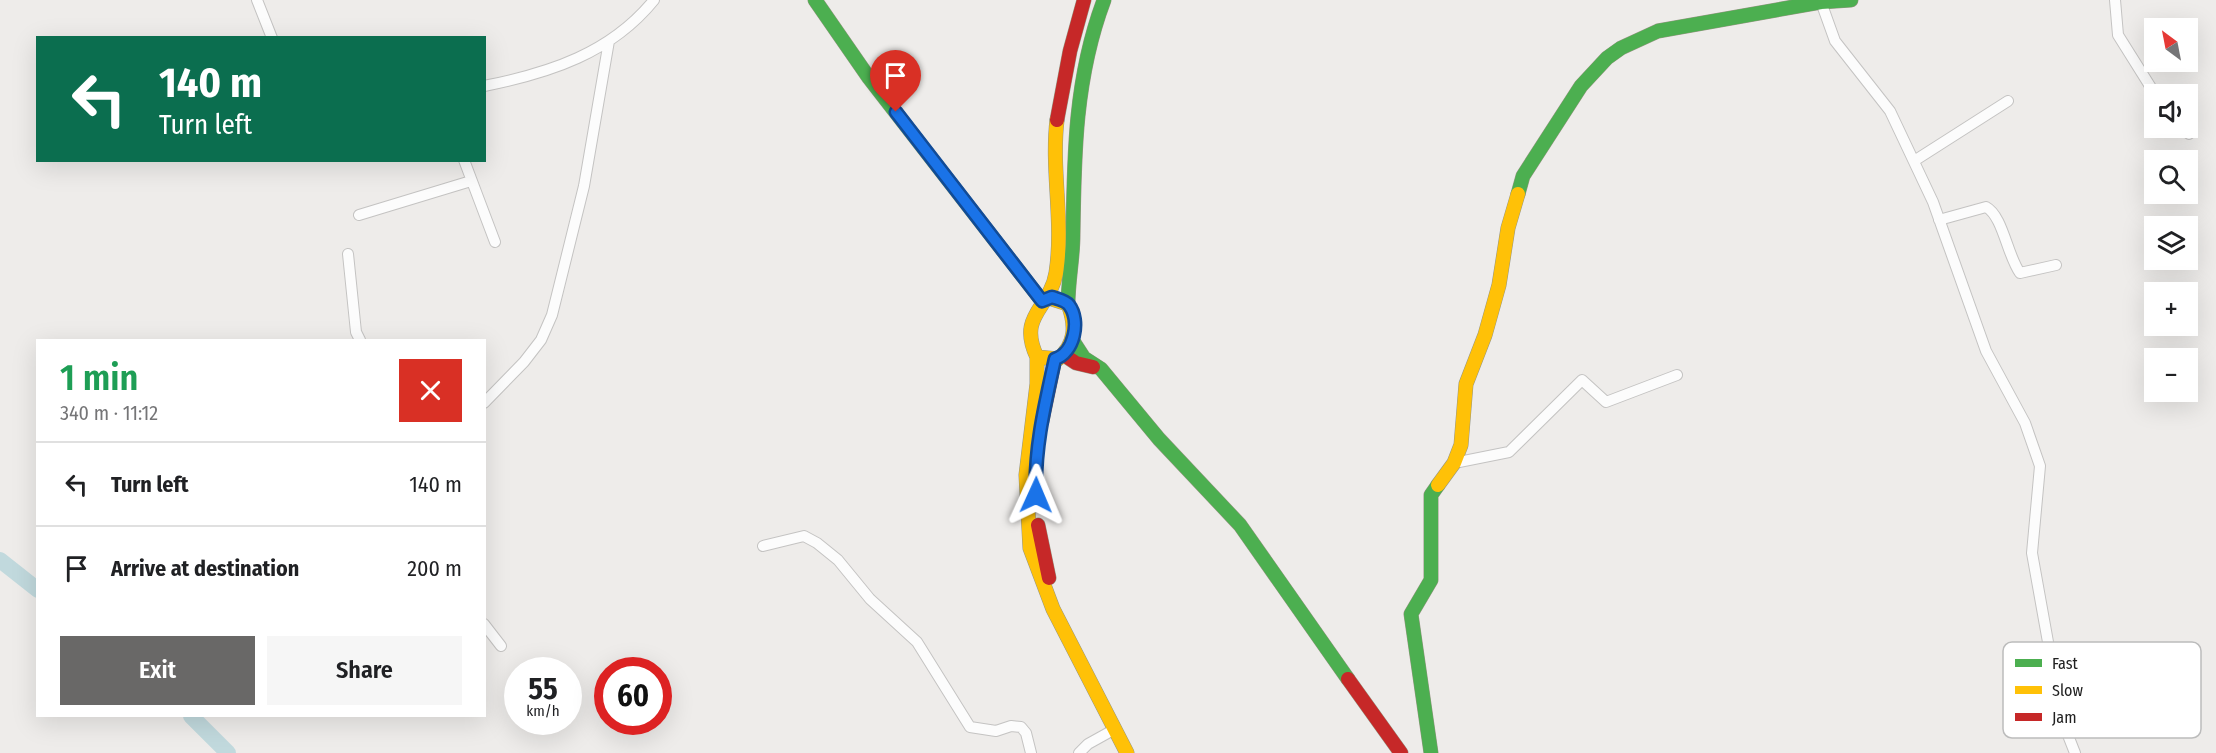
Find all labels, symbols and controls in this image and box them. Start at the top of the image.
north arrow [2144,18,2198,72]
map controls [2144,18,2198,402]
pin [870,50,921,112]
text: 140 m [159,58,262,108]
icon: arrive [879,59,912,92]
icon: left [60,60,138,138]
button: sound [2144,84,2198,138]
text: Turn left [159,109,252,141]
button: search [2144,150,2198,204]
button: layers [2144,216,2198,270]
button: + [2144,282,2198,336]
button: − [2144,348,2198,402]
text: 1 min [60,356,138,400]
button: close [399,359,462,422]
text: 340 m · 11:12 [60,401,158,425]
position arrow [1004,463,1068,527]
icon: left [60,468,93,501]
text: Turn left [111,471,189,498]
text: 140 m [409,471,462,498]
icon: arrive [60,552,93,585]
text: Arrive at destination [111,555,299,582]
text: 200 m [407,555,462,582]
button: Exit [60,636,255,705]
button: Share [267,636,462,705]
legend [2003,642,2201,738]
text: Fast [2052,654,2079,673]
speed limit sign: 60 [594,657,672,735]
text: 55 [528,671,558,707]
text: Slow [2052,681,2083,700]
text: km/h [526,702,560,720]
text: Jam [2052,708,2077,727]

